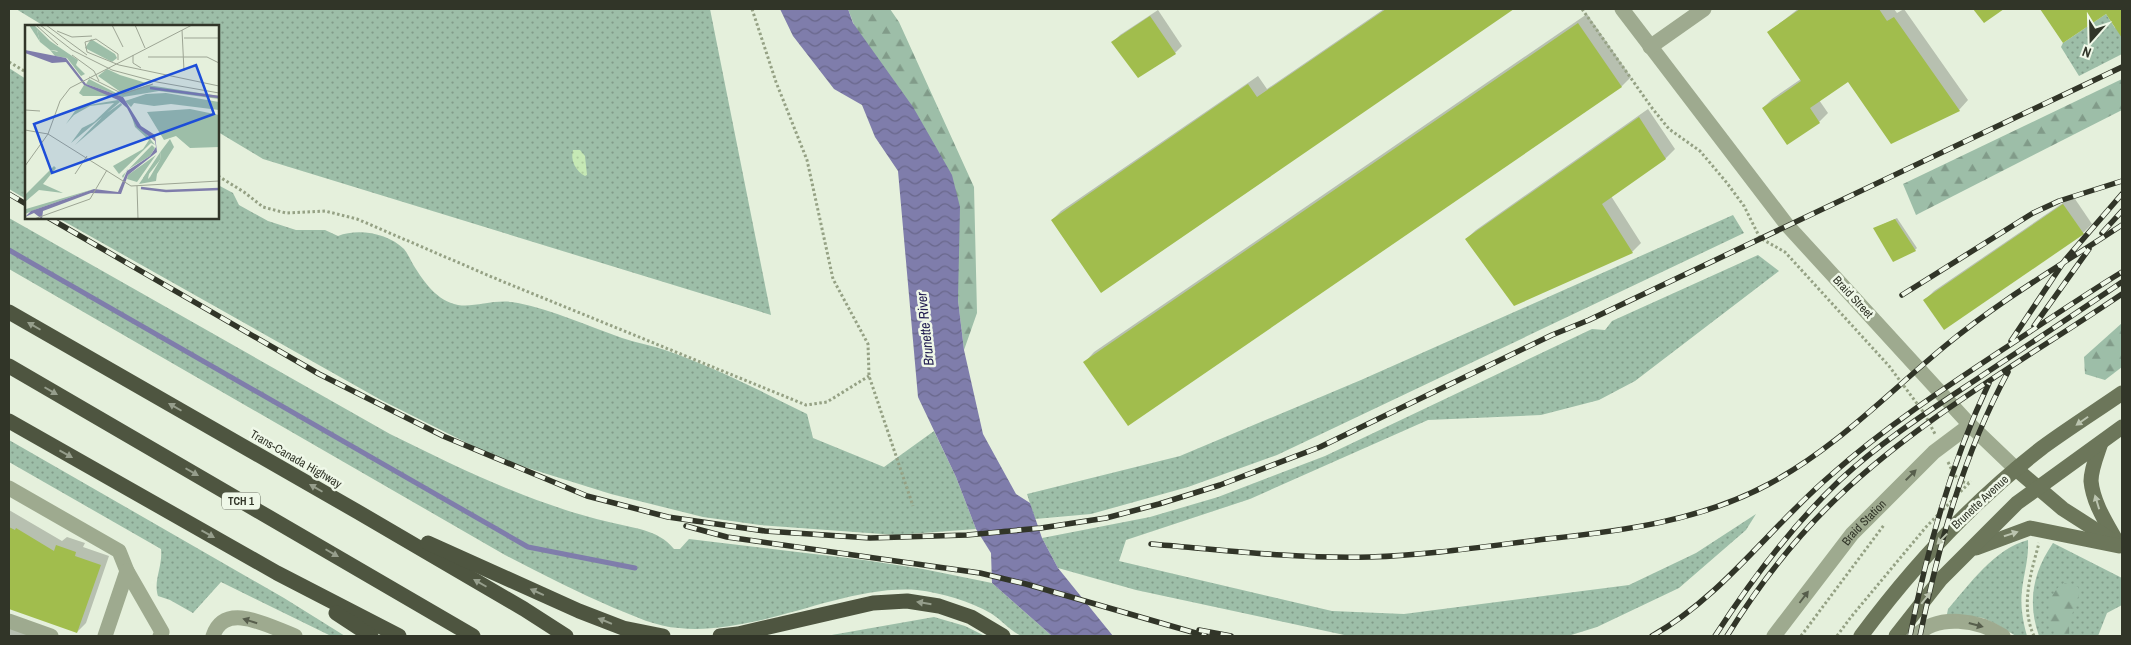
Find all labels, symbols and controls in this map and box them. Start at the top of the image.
north arrow [2066,15,2116,65]
inset map [25,25,219,219]
text: N [2080,42,2094,62]
street label: Braid Street [1829,272,1877,322]
water label: Brunette River [912,290,938,367]
one-way arrow [27,322,41,331]
one-way arrow [44,386,58,395]
one-way arrow [168,403,182,411]
one-way arrow [2075,416,2089,426]
street label: Trans-Canada Highway [247,426,345,492]
one-way arrow [60,450,73,459]
one-way arrow [184,468,199,476]
one-way arrow [1904,470,1916,482]
street label: Brunette Avenue [1948,471,2012,533]
one-way arrow [310,483,323,492]
road number: TCH 1 [222,492,260,510]
one-way arrow [2093,495,2101,510]
street label: Braid Station [1838,496,1890,549]
one-way arrow [200,530,215,538]
one-way arrow [2004,530,2019,538]
one-way arrow [1936,533,1948,545]
one-way arrow [326,549,339,558]
one-way arrow [474,579,487,588]
one-way arrow [530,588,544,596]
one-way arrow [1798,591,1809,604]
one-way arrow [1920,592,1931,605]
one-way arrow [916,599,932,607]
one-way arrow [243,616,258,624]
one-way arrow [597,617,612,625]
one-way arrow [1969,621,1984,629]

